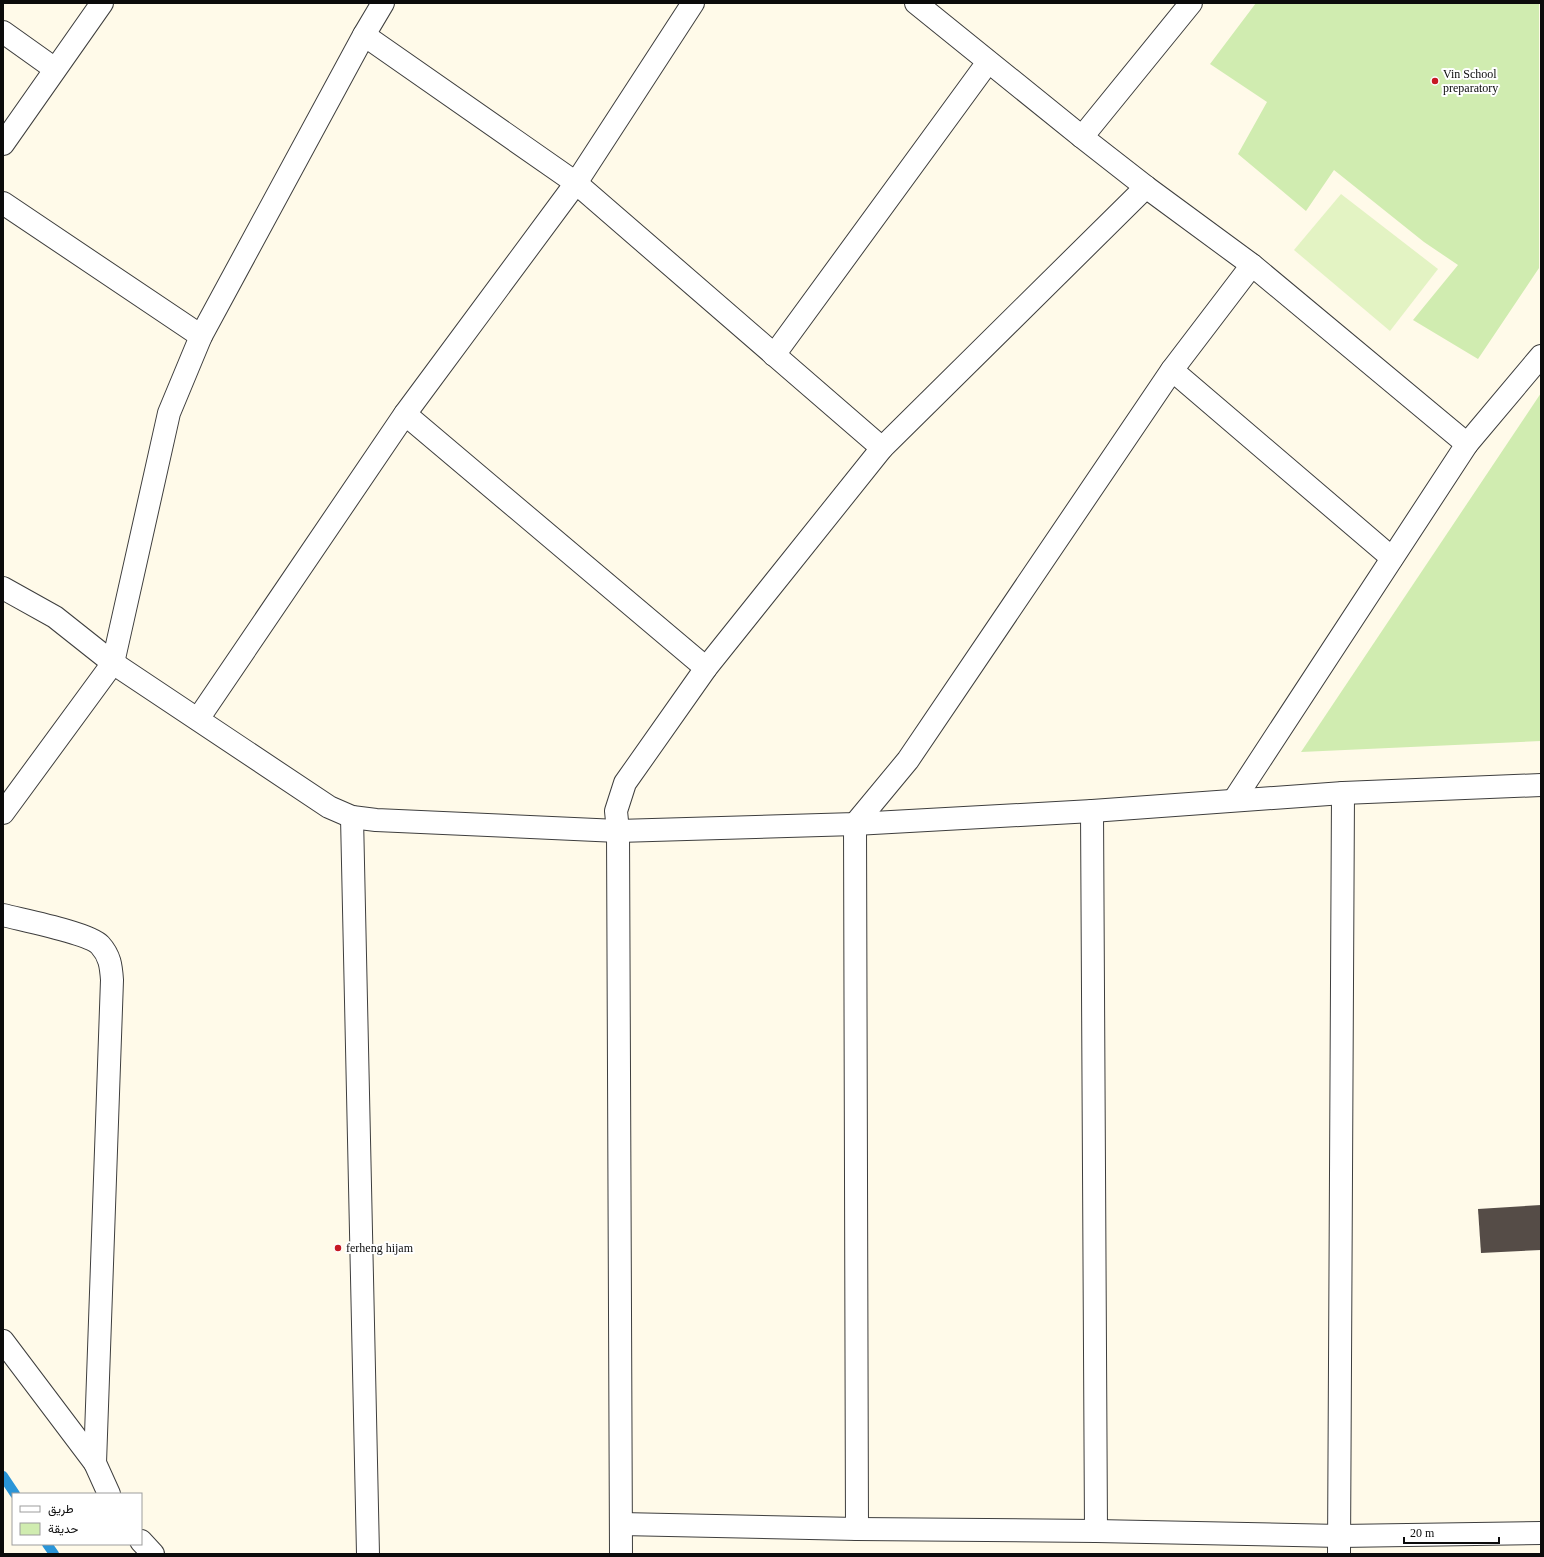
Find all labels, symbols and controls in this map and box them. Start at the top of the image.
place label: Vin School preparatory [1443,67,1498,95]
marker: Vin School preparatory [1430,76,1440,86]
place label: ferheng hijam [346,1241,414,1255]
marker: ferheng hijam [333,1243,343,1253]
legend [12,1493,142,1545]
text: طريق [48,1502,74,1517]
scale bar [1404,1519,1499,1545]
text: حديقة [48,1522,78,1536]
text: 20 m [1410,1526,1435,1540]

